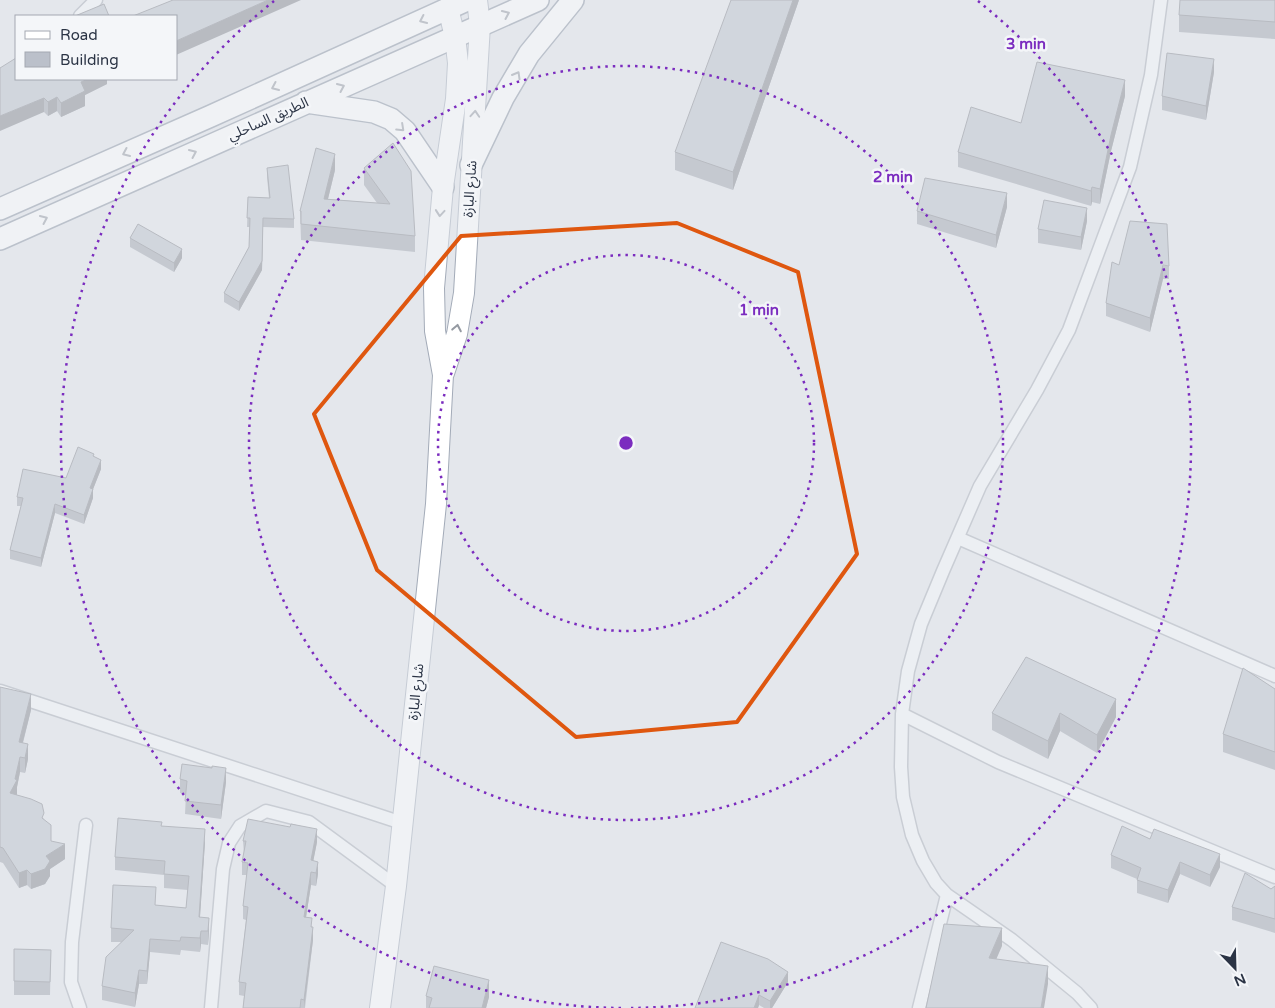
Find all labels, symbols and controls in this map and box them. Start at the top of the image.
one-way arrow [501,9,510,20]
one-way arrow [419,14,428,24]
legend [15,15,178,80]
text: Road [60,26,98,44]
text: 3 min [1006,35,1046,53]
text: Building [60,51,119,69]
one-way arrow [511,71,521,80]
one-way arrow [271,81,280,92]
one-way arrow [336,82,345,93]
street label: الطريق الساحلي [225,94,312,146]
one-way arrow [470,110,481,118]
one-way arrow [395,122,404,131]
one-way arrow [122,147,131,158]
one-way arrow [188,148,197,159]
street label: شارع البازة [460,160,482,218]
text: 2 min [873,168,913,186]
one-way arrow [435,209,446,217]
one-way arrow [39,215,48,226]
text: 1 min [739,301,779,319]
one-way arrow [452,324,462,333]
centre of rings [617,434,635,452]
street label: شارع البازة [405,663,429,721]
north arrow [1210,943,1260,993]
text: N [1231,969,1248,990]

